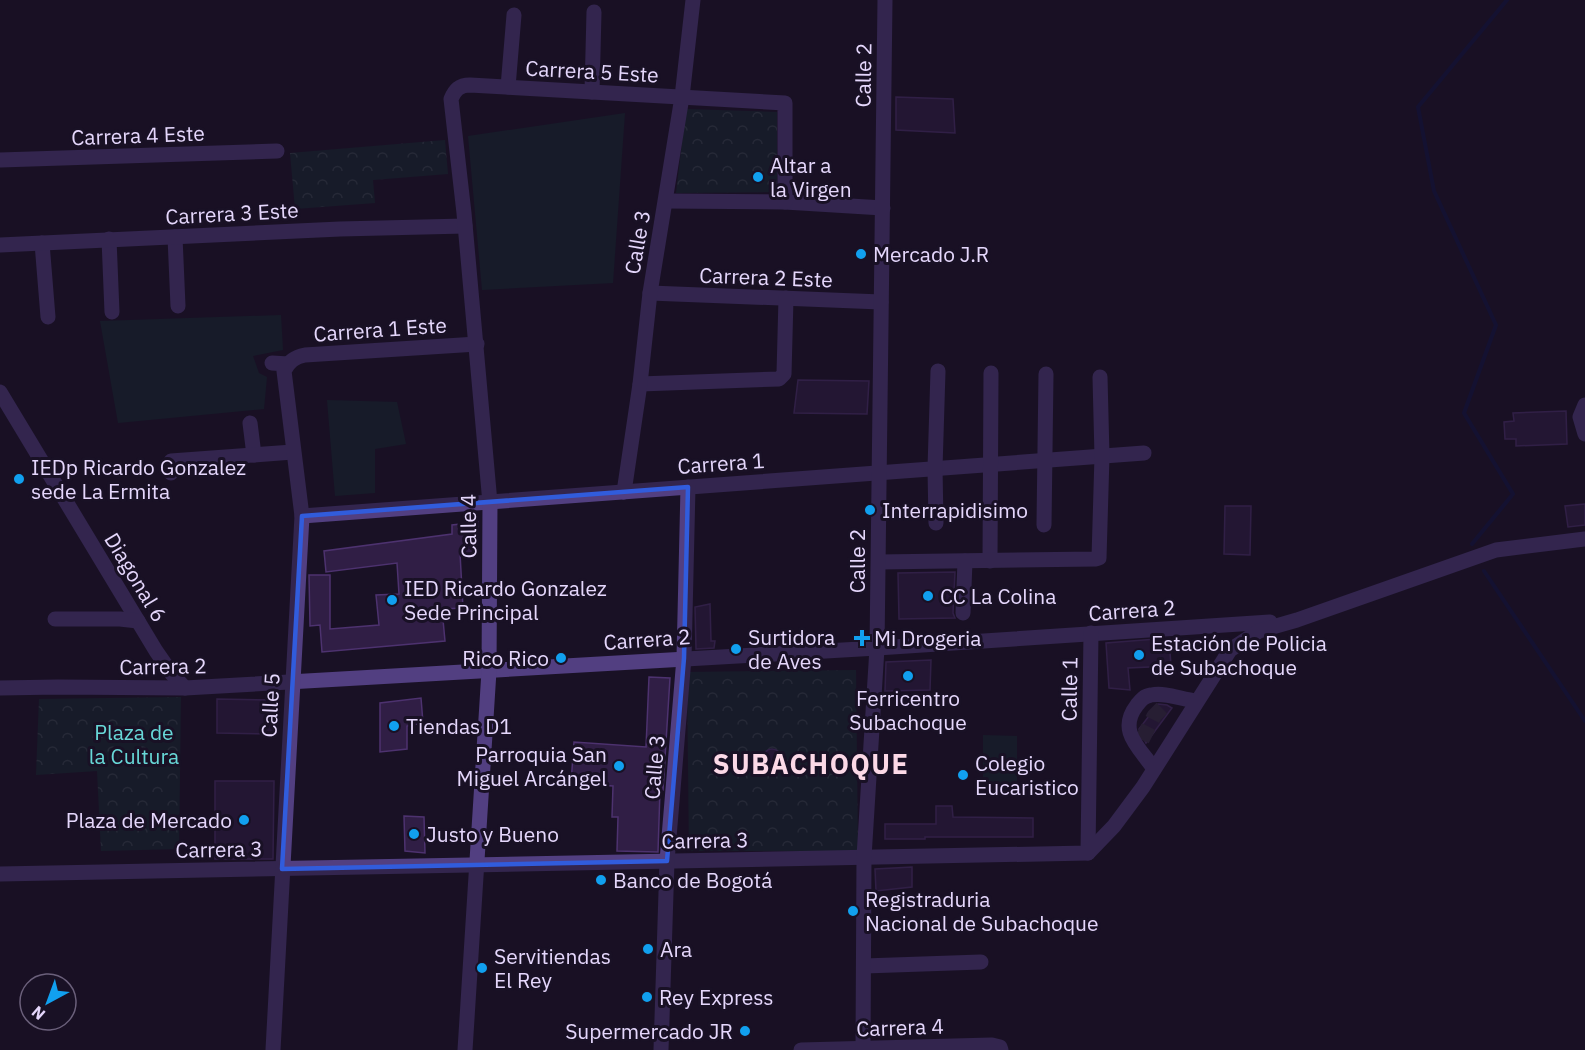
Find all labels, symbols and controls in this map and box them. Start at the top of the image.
street label: Calle 2 [848,42,878,108]
street label: Carrera 5 Este [525,54,659,88]
street label: Carrera 4 Este [71,119,205,151]
place label: Altar a la Virgen [770,151,852,203]
marker: Altar a la Virgen [751,170,765,184]
street label: Carrera 3 Este [165,196,299,230]
street label: Calle 3 [618,208,656,276]
place label: Mercado J.R [873,240,989,268]
marker: Mercado J.R [854,247,868,261]
street label: Carrera 2 Este [699,261,833,293]
street label: Carrera 1 Este [312,310,448,348]
street label: Carrera 1 [676,446,766,480]
place label: IEDp Ricardo Gonzalez sede La Ermita [31,453,246,505]
marker: IEDp Ricardo Gonzalez sede La Ermita [12,472,26,486]
street label: Calle 4 [453,493,483,559]
place label: Interrapidisimo [882,496,1028,524]
marker: Interrapidisimo [863,503,877,517]
street label: Diagonal 6 [98,527,174,627]
street label: Calle 2 [843,529,871,593]
place label: IED Ricardo Gonzalez Sede Principal [404,574,607,626]
place label: CC La Colina [940,582,1056,610]
marker: CC La Colina [921,589,935,603]
marker: IED Ricardo Gonzalez Sede Principal [385,593,399,607]
street label: Carrera 2 [1087,593,1177,627]
street label: Carrera 2 [602,622,692,656]
place label: Surtidora de Aves [748,623,835,675]
place label: Mi Drogeria [874,624,981,652]
place label: Estación de Policia de Subachoque [1151,629,1327,681]
marker: Mi Drogeria [855,631,869,645]
marker: Surtidora de Aves [729,642,743,656]
place label: Rico Rico [462,644,549,672]
marker: Estación de Policia de Subachoque [1132,648,1146,662]
street label: Carrera 2 [119,651,207,681]
marker: Rico Rico [554,651,568,665]
street label: Calle 1 [1054,656,1084,722]
marker: Ferricentro Subachoque [901,669,915,683]
street label: Calle 5 [254,672,286,738]
place label: Ferricentro Subachoque [849,684,967,736]
place label: Tiendas D1 [406,712,512,740]
park label: Plaza de la Cultura [89,718,179,770]
marker: Tiendas D1 [387,719,401,733]
street label: Calle 3 [637,734,671,800]
place label: Parroquia San Miguel Arcángel [457,740,607,792]
district label: SUBACHOQUE [713,746,909,781]
place label: Colegio Eucaristico [975,749,1079,801]
marker: Parroquia San Miguel Arcángel [612,759,626,773]
marker: Colegio Eucaristico [956,768,970,782]
place label: Plaza de Mercado [66,806,232,834]
marker: Plaza de Mercado [237,813,251,827]
place label: Justo y Bueno [426,820,559,848]
street label: Carrera 3 [661,825,749,855]
marker: Justo y Bueno [407,827,421,841]
street label: Carrera 3 [175,834,263,864]
place label: Banco de Bogotá [613,866,772,894]
marker: Banco de Bogotá [594,873,608,887]
place label: Registraduria Nacional de Subachoque [865,885,1099,937]
marker: Registraduria Nacional de Subachoque [846,904,860,918]
place label: Ara [660,935,692,963]
place label: Servitiendas El Rey [494,942,611,994]
marker: Ara [641,942,655,956]
marker: Servitiendas El Rey [475,961,489,975]
north arrow [18,972,78,1032]
place label: Rey Express [659,983,774,1011]
marker: Rey Express [640,990,654,1004]
text: N [27,1002,49,1025]
street label: Carrera 4 [856,1011,944,1043]
place label: Supermercado JR [565,1017,733,1045]
marker: Supermercado JR [738,1024,752,1038]

